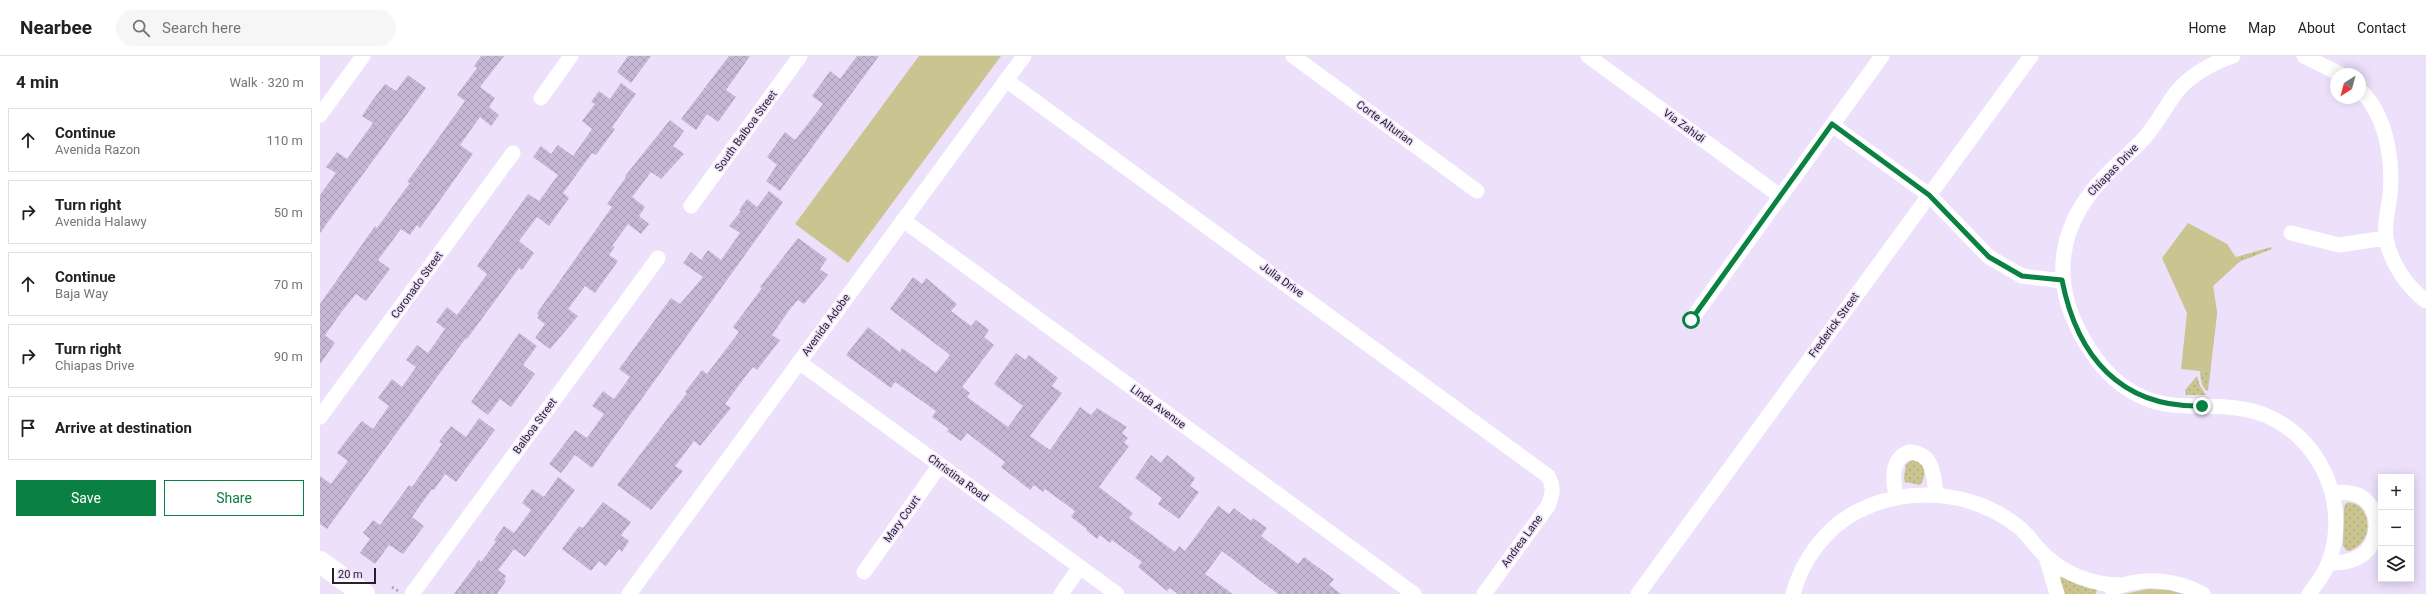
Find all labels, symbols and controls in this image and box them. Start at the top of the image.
search box [116,10,396,46]
text: Nearbee [20,16,92,39]
icon: search [130,17,152,39]
text: Search here [162,19,241,37]
text: Home [2188,20,2226,36]
text: Map [2248,20,2276,36]
text: About [2298,20,2335,36]
text: Contact [2357,20,2406,36]
north arrow [2330,68,2366,104]
text: 4 min [16,72,59,92]
text: Walk · 320 m [229,75,304,90]
street label: South Balboa Street [712,88,780,174]
street label: Corte Alturian [1354,98,1416,148]
street label: Via Zahidi [1661,106,1707,146]
text: Continue [55,124,116,142]
icon: ahead [17,129,39,151]
text: 110 m [266,133,303,148]
street label: Chiapas Drive [2085,141,2141,199]
text: Avenida Razon [55,142,140,157]
text: Turn right [55,196,121,214]
icon: right [17,201,39,223]
text: 50 m [274,205,303,220]
text: Avenida Halawy [55,214,147,229]
street label: Coronado Street [388,249,446,321]
street label: Julia Drive [1258,260,1307,300]
text: Continue [55,268,116,286]
icon: ahead [17,273,39,295]
text: 70 m [274,277,303,292]
text: Baja Way [55,286,108,301]
street label: Frederick Street [1806,290,1862,360]
street label: Avenida Adobe [799,291,853,358]
route start [1682,311,1700,329]
text: Turn right [55,340,121,358]
icon: right [17,345,39,367]
text: 90 m [274,349,303,364]
text: Chiapas Drive [55,358,134,373]
street label: Linda Avenue [1128,382,1188,432]
street label: Balboa Street [510,395,560,456]
route end [2193,397,2211,415]
icon: arrive [17,417,39,439]
text: Arrive at destination [55,419,192,437]
street label: Christina Road [925,452,991,504]
map controls [2378,474,2414,582]
button: + [2378,474,2414,510]
button: Save [16,480,156,516]
button: Share [164,480,304,516]
street label: Mary Court [881,493,923,545]
button: − [2378,510,2414,546]
street label: Andrea Lane [1499,512,1545,570]
button: layers [2378,546,2414,582]
scale bar [332,566,376,585]
text: 20 m [338,568,363,581]

